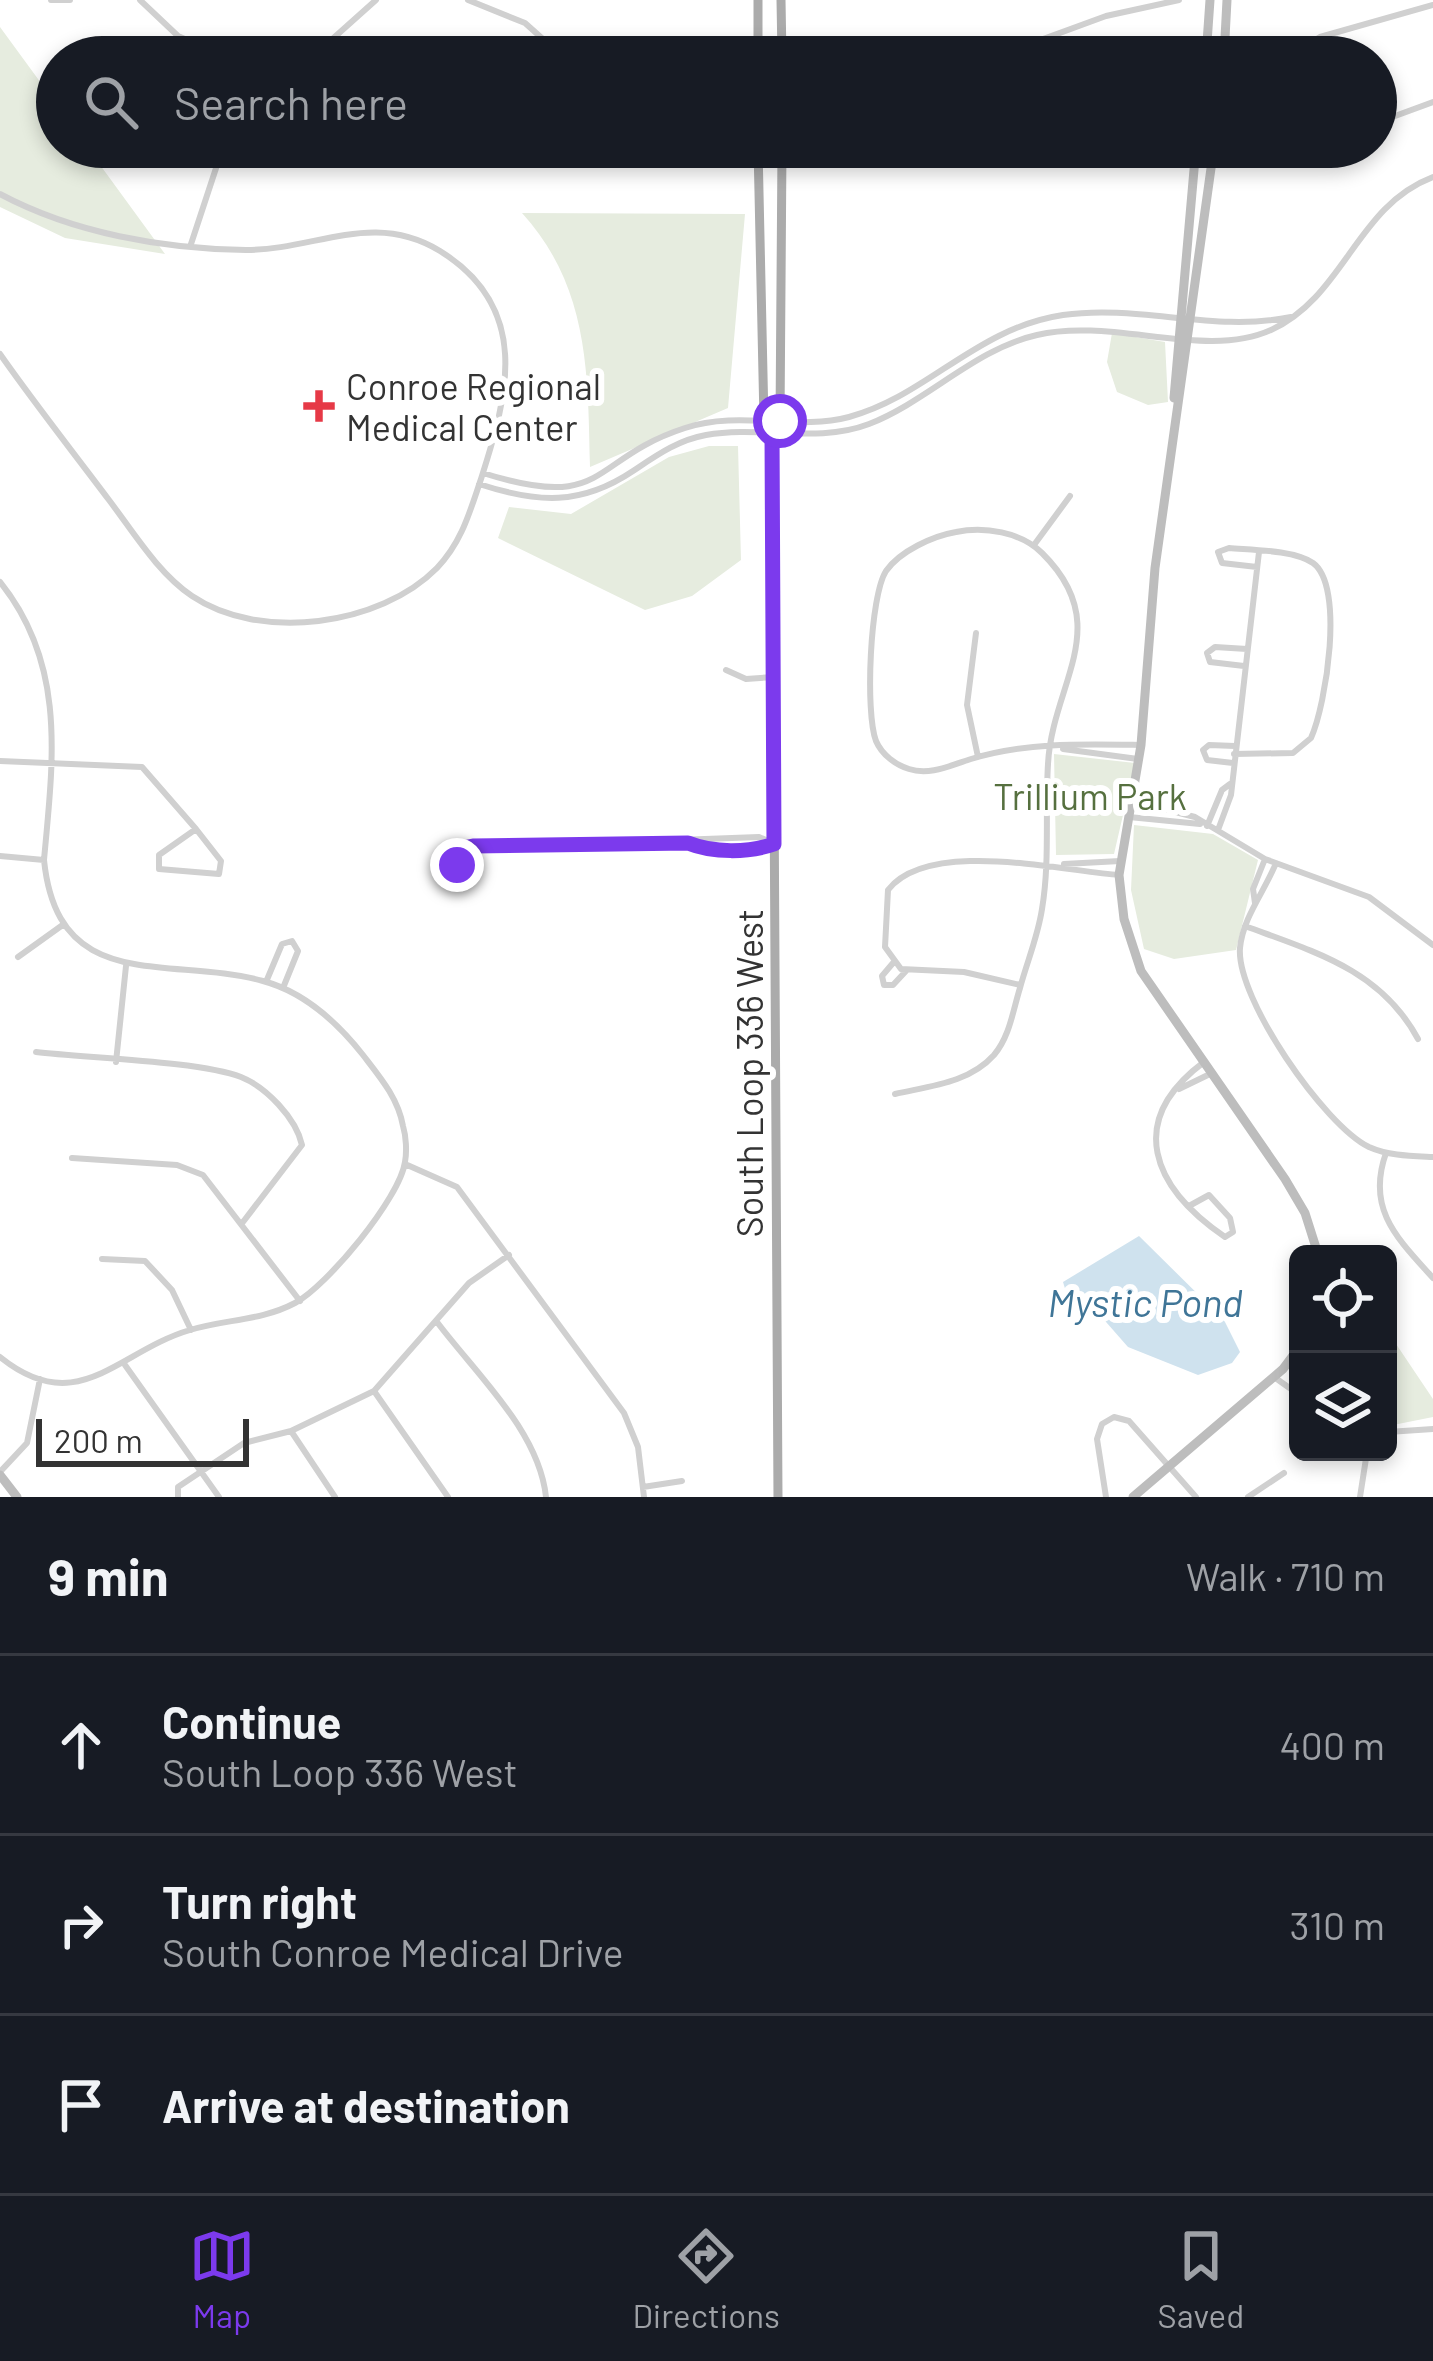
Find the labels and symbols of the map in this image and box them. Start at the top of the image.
place label: Conroe Regional Medical Center [346,364,601,448]
marker: Conroe Regional Medical Center [303,390,335,422]
route start [753,394,807,448]
park label: Trillium Park [993,774,1187,817]
route end [430,838,484,892]
street label: South Loop 336 West [727,909,770,1237]
water label: Mystic Pond [1047,1278,1243,1325]
scale bar [36,1413,249,1466]

